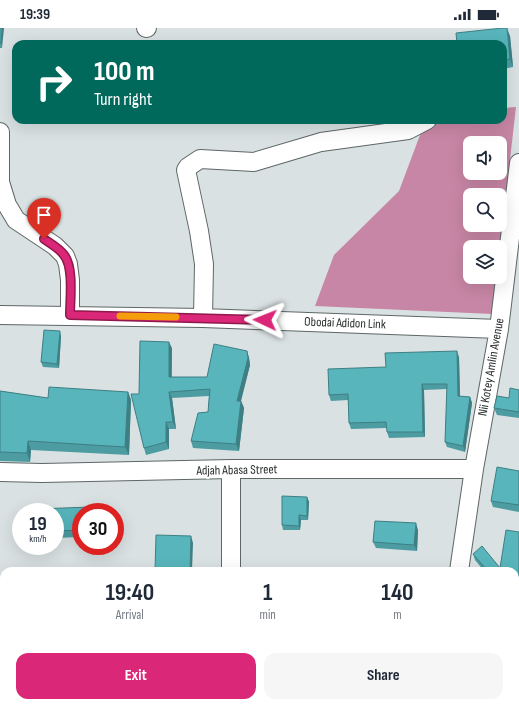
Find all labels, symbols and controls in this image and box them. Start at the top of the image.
text: 19:39 [20,5,50,24]
text: 100 m [94,55,155,88]
icon: right [28,56,80,108]
text: Turn right [94,89,152,110]
map controls [463,136,507,284]
button: sound [463,136,507,180]
button: search [463,188,507,232]
pin [27,198,61,239]
icon: arrive [33,204,55,226]
button: layers [463,240,507,284]
position arrow [244,299,286,341]
street label: Obodai Adidon Link [304,314,386,332]
street label: Nii Kotey Amlin Avenue [474,317,508,417]
street label: Adjah Abasa Street [195,461,278,479]
speed limit sign: 30 [72,503,124,555]
text: 19 [29,512,47,536]
text: km/h [29,533,47,545]
text: 19:40 [105,578,154,607]
text: 1 [263,578,272,607]
text: 140 [381,578,414,607]
text: Arrival [116,607,144,623]
text: min [260,607,276,623]
text: m [393,607,402,623]
button: Exit [16,653,256,699]
button: Share [264,653,503,699]

